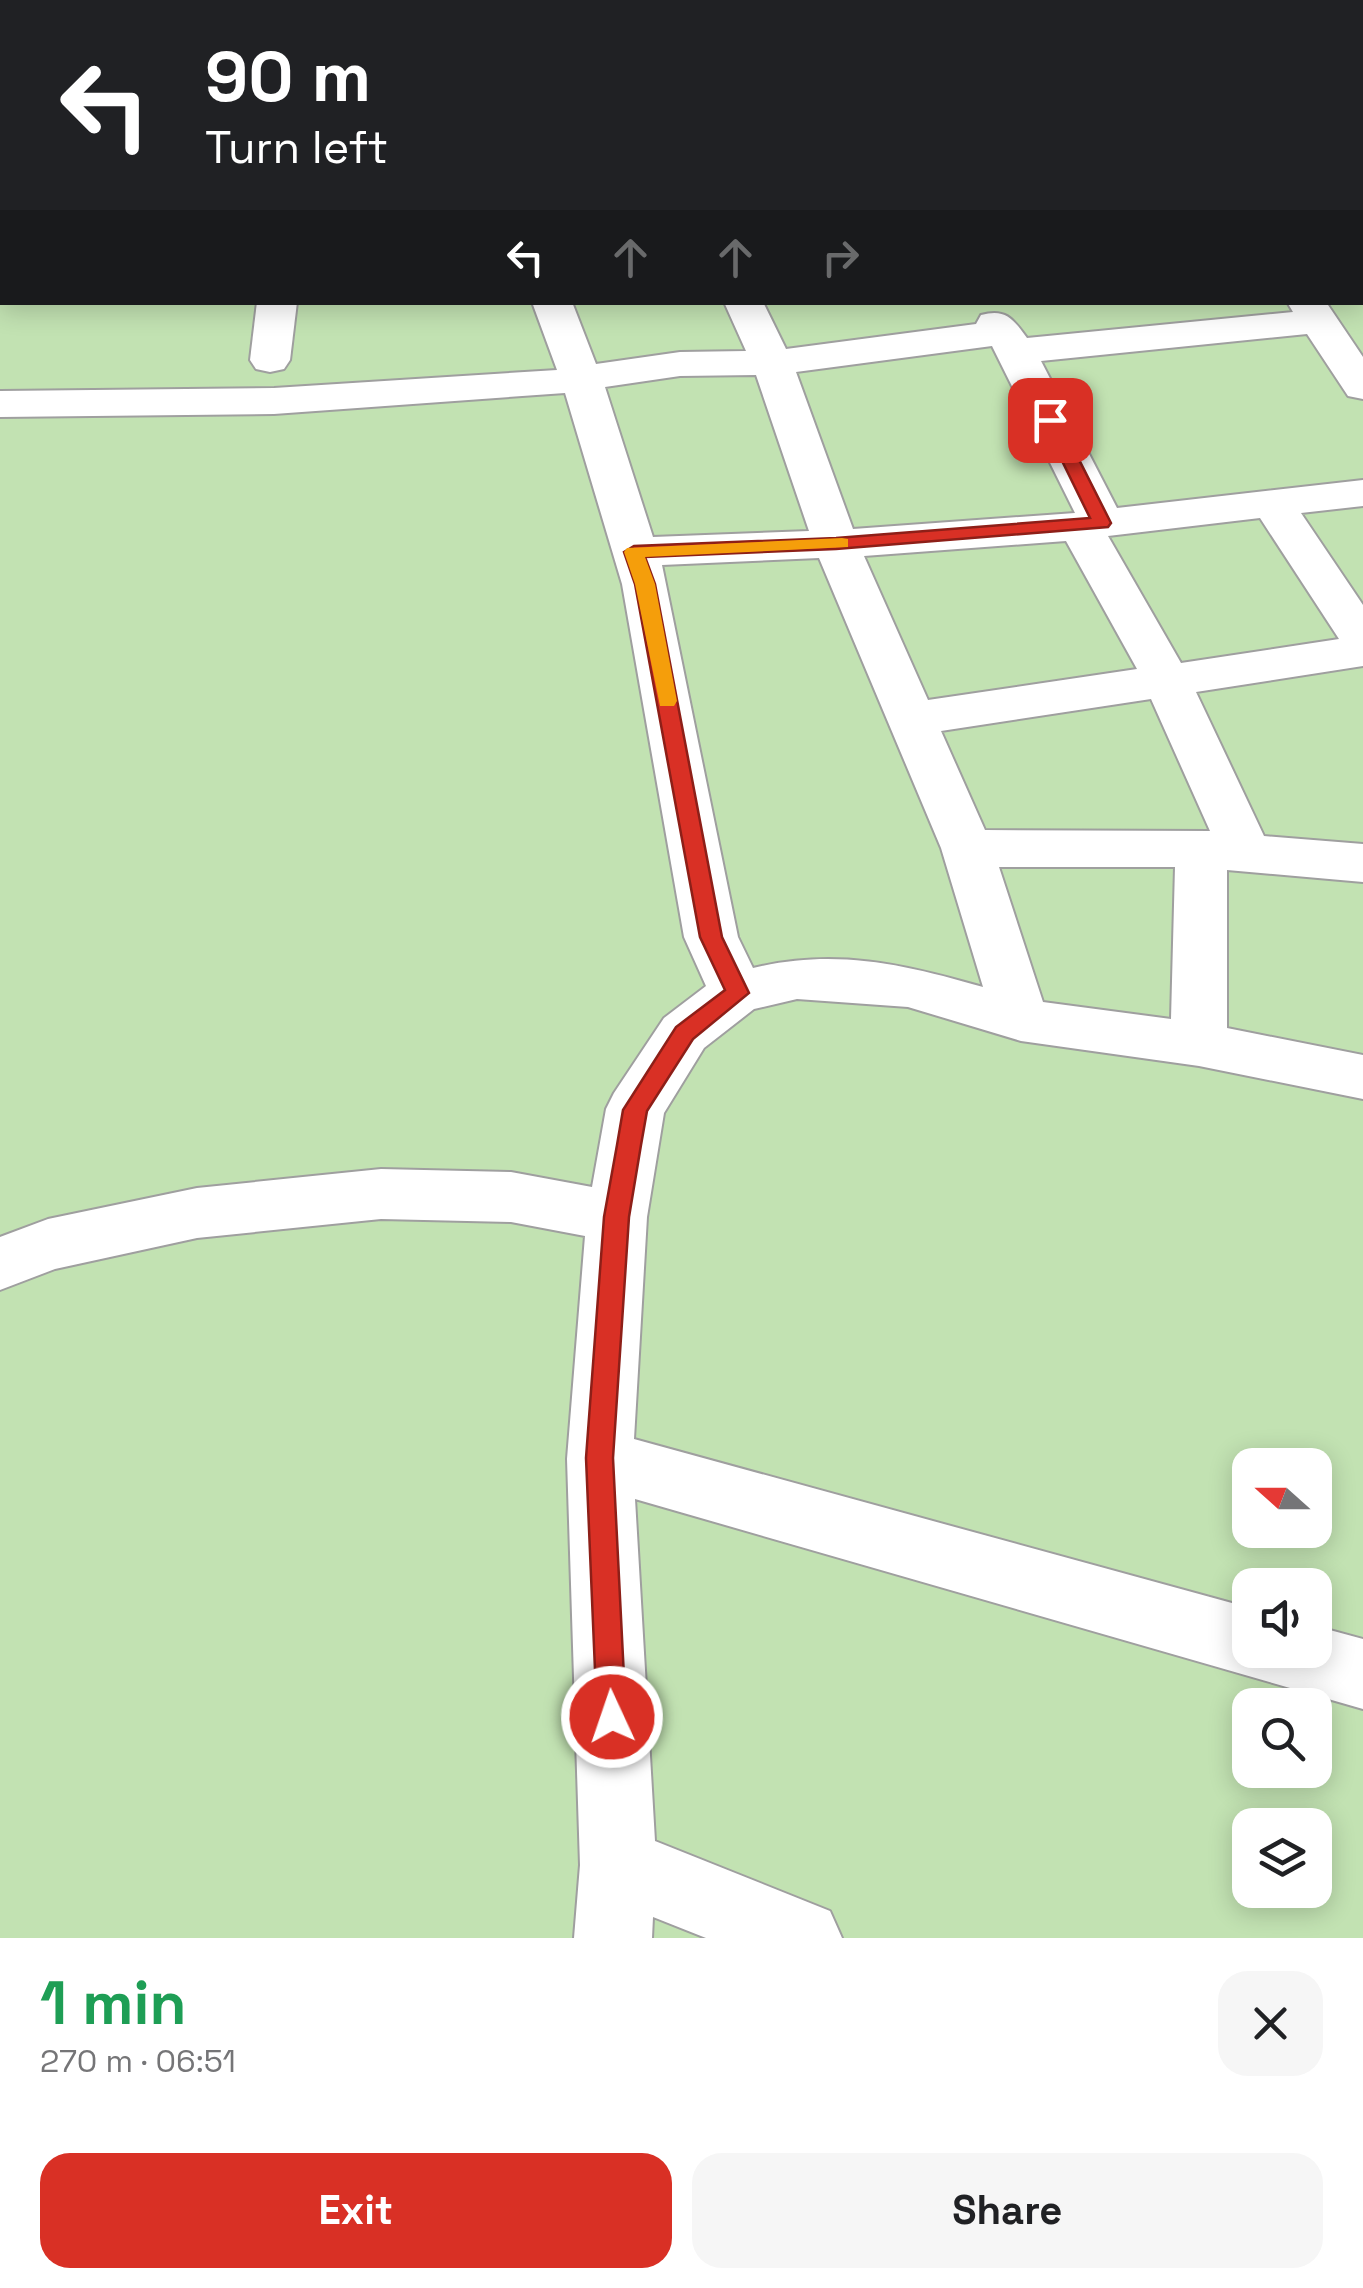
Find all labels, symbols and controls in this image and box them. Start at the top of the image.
text: 90 m [205,32,371,121]
icon: left [40,40,170,170]
text: Turn left [205,119,388,176]
icon: left [498,230,553,285]
icon: ahead [603,230,658,285]
icon: ahead [708,230,763,285]
icon: right [813,230,868,285]
pin [1008,378,1093,463]
icon: arrive [1023,393,1078,448]
north arrow [1232,1448,1332,1548]
map controls [1232,1448,1332,1908]
button: sound [1232,1568,1332,1668]
position arrow [560,1665,664,1769]
button: search [1232,1688,1332,1788]
button: layers [1232,1808,1332,1908]
text: 1 min [40,1965,187,2042]
button: close [1218,1971,1323,2076]
text: 270 m · 06:51 [40,2041,236,2081]
button: Exit [40,2153,672,2268]
button: Share [692,2153,1323,2268]

